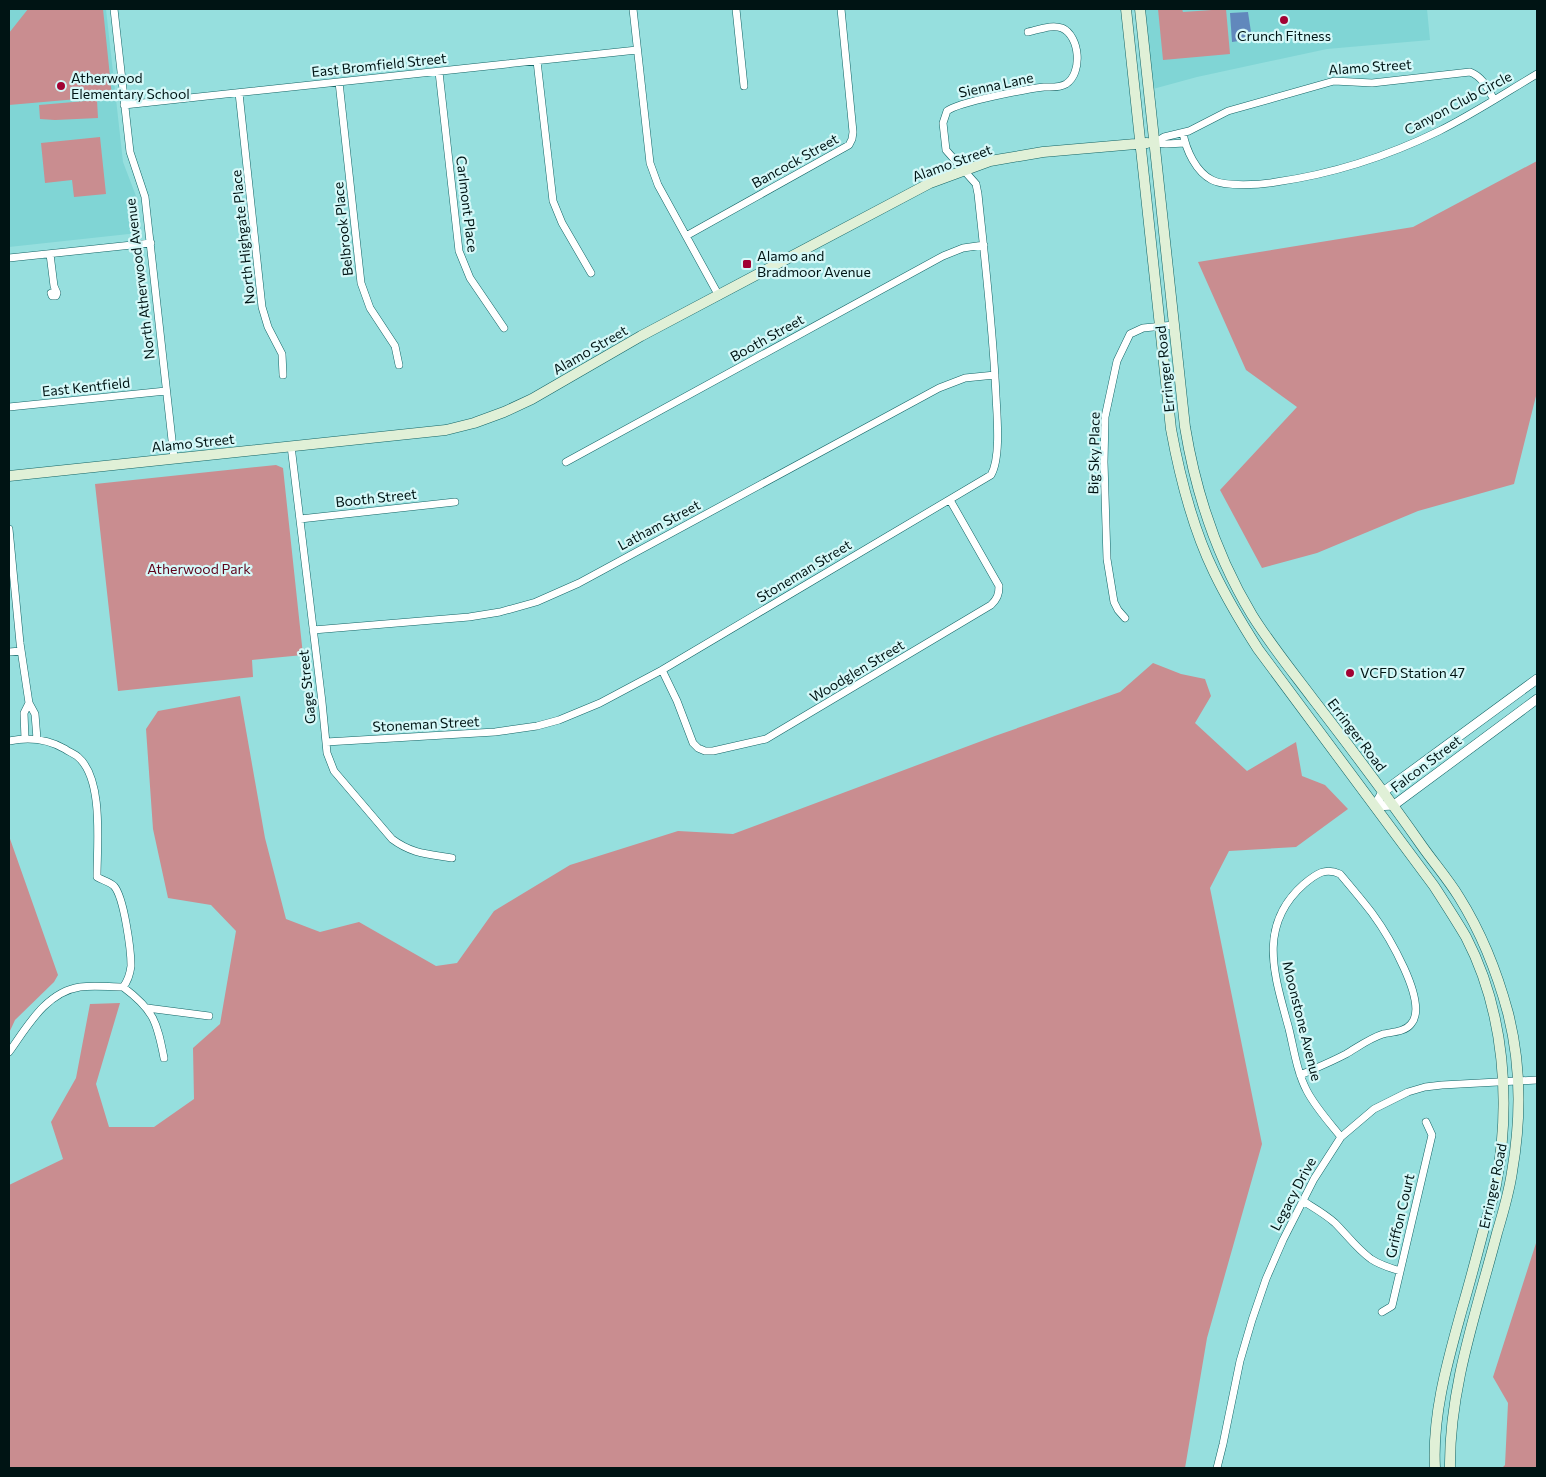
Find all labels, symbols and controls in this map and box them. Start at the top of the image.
marker: Crunch Fitness [1278,14,1290,26]
place label: Crunch Fitness [1237,27,1331,44]
street label: East Bromfield Street [311,49,448,80]
street label: Alamo Street [1328,55,1412,78]
street label: Canyon Club Circle [1401,67,1514,138]
street label: Sienna Lane [957,68,1035,101]
place label: Atherwood Elementary School [71,69,190,102]
marker: Atherwood Elementary School [55,80,67,92]
street label: Bancock Street [748,130,841,191]
street label: Alamo Street [910,140,994,185]
street label: Carlmont Place [453,155,482,253]
street label: North Highgate Place [227,169,258,305]
street label: Belbrook Place [329,181,356,277]
street label: North Atherwood Avenue [121,198,158,360]
place label: Alamo and Bradmoor Avenue [757,247,871,280]
marker: Alamo and Bradmoor Avenue [741,258,753,270]
street label: Booth Street [727,310,807,365]
street label: Alamo Street [549,321,630,378]
street label: Erringer Road [1152,325,1177,413]
street label: East Kentfield [41,373,131,400]
street label: Big Sky Place [1084,412,1103,494]
street label: Alamo Street [151,430,236,455]
street label: Booth Street [334,485,418,510]
street label: Latham Street [615,496,703,553]
street label: Stoneman Street [753,536,854,605]
park label: Atherwood Park [147,560,251,577]
street label: Woodglen Street [807,636,907,705]
street label: Gage Street [294,649,319,725]
place label: VCFD Station 47 [1360,664,1465,681]
marker: VCFD Station 47 [1344,667,1356,679]
street label: Erringer Road [1324,695,1390,775]
street label: Stoneman Street [372,712,480,735]
street label: Falcon Street [1387,731,1465,796]
street label: Moonstone Avenue [1279,959,1326,1083]
street label: Erringer Road [1475,1142,1510,1230]
street label: Legacy Drive [1266,1154,1319,1233]
street label: Griffon Court [1382,1172,1418,1260]

